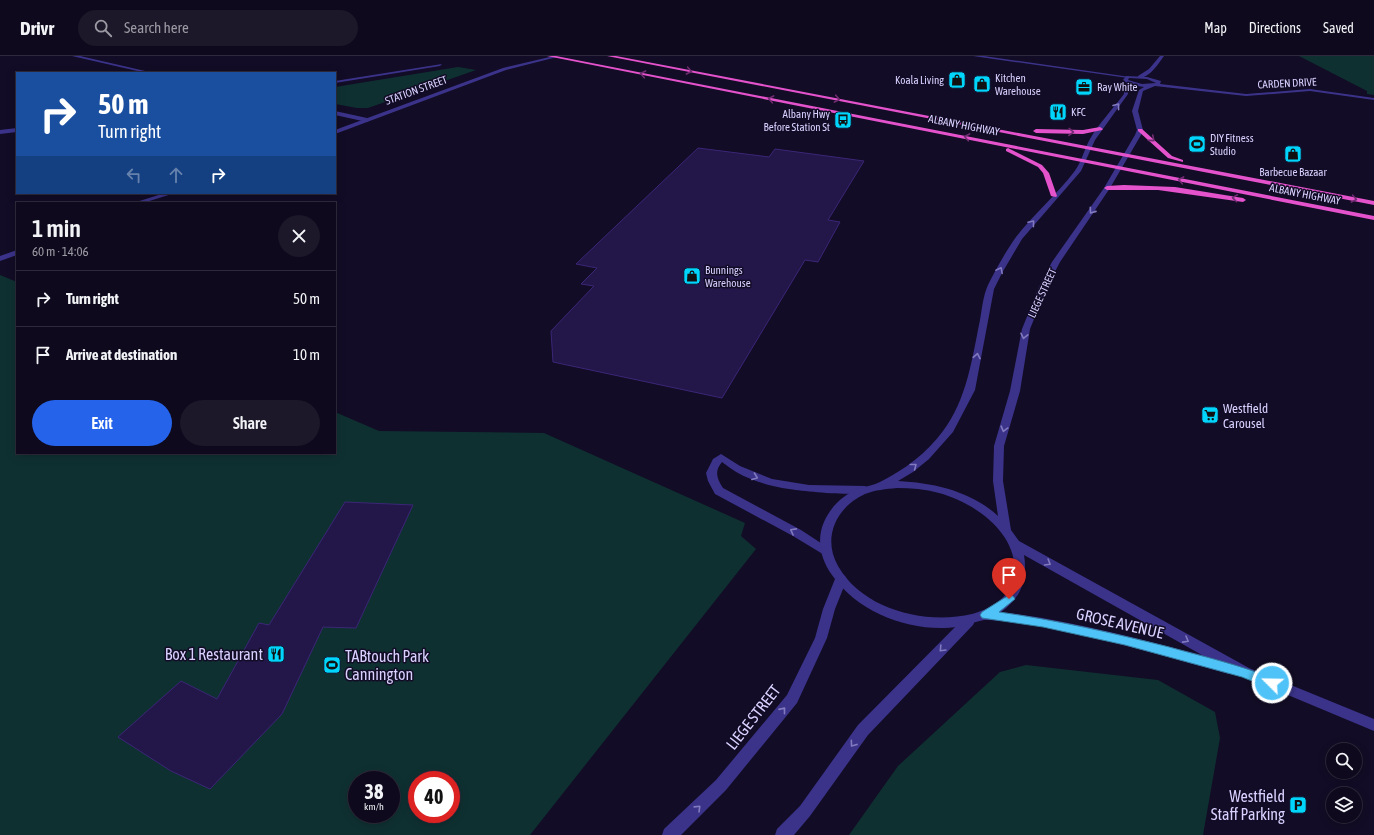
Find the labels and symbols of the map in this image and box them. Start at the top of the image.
one-way arrow [685,66,692,74]
shop icon: Koala Living [947,70,967,90]
one-way arrow [640,71,646,79]
place label: Kitchen Warehouse [995,72,1041,97]
street label: STATION STREET [383,73,449,107]
place label: Koala Living [895,74,944,86]
shop icon: Kitchen Warehouse [972,74,992,94]
street label: CARDEN DRIVE [1257,75,1317,91]
office icon: Ray White [1074,77,1094,97]
place label: Ray White [1097,81,1138,93]
one-way arrow [834,94,840,103]
one-way arrow [768,95,774,104]
restaurant icon: KFC [1048,102,1068,122]
one-way arrow [1112,104,1119,111]
place label: KFC [1071,106,1086,118]
place label: Albany Hwy Before Station St [763,108,830,133]
bus stop icon: Albany Hwy Before Station St [833,110,853,130]
street label: ALBANY HIGHWAY [927,112,1001,138]
one-way arrow [1068,128,1074,136]
place label: DIY Fitness Studio [1210,132,1254,157]
one-way arrow [964,134,970,142]
sports icon: DIY Fitness Studio [1187,134,1207,154]
one-way arrow [1147,135,1154,142]
shop icon: Barbecue Bazaar [1283,144,1303,164]
place label: Barbecue Bazaar [1259,166,1327,178]
one-way arrow [1178,177,1184,185]
street label: ALBANY HIGHWAY [1268,181,1342,207]
one-way arrow [1232,194,1238,203]
one-way arrow [1351,194,1357,203]
one-way arrow [1089,207,1097,214]
one-way arrow [1027,221,1034,228]
place label: Bunnings Warehouse [705,264,751,289]
shop icon: Bunnings Warehouse [682,266,702,286]
street label: LIEGE STREET [1025,266,1059,320]
one-way arrow [995,267,1002,274]
one-way arrow [1020,333,1029,339]
one-way arrow [972,353,980,359]
place label: Westfield Carousel [1223,401,1268,431]
supermarket icon: Westfield Carousel [1200,405,1220,425]
one-way arrow [1000,425,1009,432]
one-way arrow [909,464,916,471]
one-way arrow [751,472,758,480]
one-way arrow [790,528,797,536]
pin [992,558,1026,599]
one-way arrow [1044,559,1051,566]
street label: GROSE AVENUE [1074,604,1166,642]
one-way arrow [1182,635,1189,642]
restaurant icon: Box 1 Restaurant [266,644,286,664]
one-way arrow [939,644,947,652]
place label: Box 1 Restaurant [165,645,263,663]
place label: TABtouch Park Cannington [345,647,429,684]
sports icon: TABtouch Park Cannington [322,655,342,675]
position arrow [1251,662,1293,704]
street label: LIEGE STREET [722,681,784,753]
one-way arrow [779,707,786,714]
one-way arrow [850,740,858,747]
speed limit sign: 40 [408,771,460,823]
place label: Westfield Staff Parking [1211,787,1285,824]
parking icon: Westfield Staff Parking [1288,795,1308,815]
one-way arrow [693,805,701,813]

